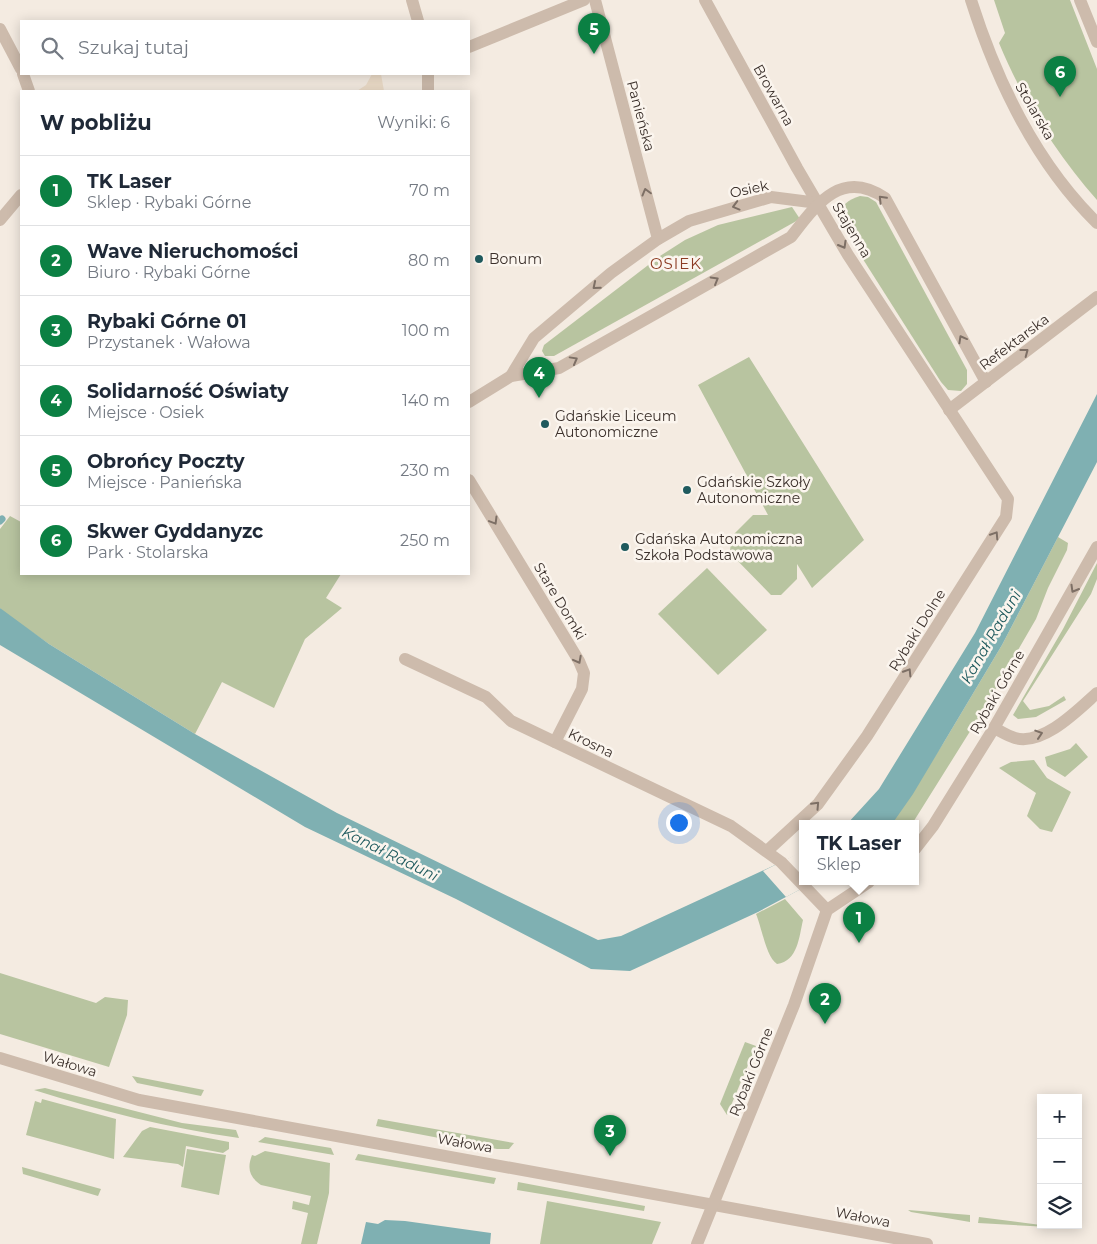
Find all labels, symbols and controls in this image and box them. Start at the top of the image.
pin: 5 [578,13,610,54]
search box [20,20,470,75]
icon: search [38,34,66,62]
text: Szukaj tutaj [78,36,189,59]
pin: 6 [1044,56,1076,97]
street label: Browarna [750,61,798,129]
street label: Panieńska [623,79,659,153]
street label: Stolarska [1011,79,1059,143]
text: W pobliżu [40,110,152,135]
text: Wyniki: 6 [377,113,450,132]
text: TK Laser [87,170,172,193]
street label: Osiek [728,176,771,202]
text: 1 [53,181,59,200]
text: 70 m [409,181,450,200]
one-way arrow [641,189,651,197]
text: Sklep · Rybaki Górne [87,193,251,212]
one-way arrow [879,196,888,205]
street label: Stajenna [828,199,876,261]
one-way arrow [731,200,740,211]
text: Wave Nieruchomości [87,240,299,263]
one-way arrow [836,240,846,249]
place label: Bonum [489,250,542,268]
text: 2 [51,251,61,270]
text: 80 m [408,251,450,270]
marker: Bonum [473,253,485,265]
district label: OSIEK [650,254,702,273]
text: Biuro · Rybaki Górne [87,263,251,282]
one-way arrow [710,276,719,286]
one-way arrow [593,280,602,288]
text: Rybaki Górne 01 [87,310,247,333]
street label: Refektarska [976,310,1052,374]
text: 3 [51,321,61,340]
text: 100 m [402,321,450,340]
text: Przystanek · Wałowa [87,333,251,352]
one-way arrow [959,336,969,345]
one-way arrow [1019,350,1028,358]
one-way arrow [569,356,578,366]
pin: 4 [523,357,555,398]
text: Solidarność Oświaty [87,380,289,403]
text: 4 [50,391,62,410]
text: 140 m [402,391,450,410]
text: Miejsce · Osiek [87,403,204,422]
place label: Gdańskie Liceum Autonomiczne [555,407,677,441]
marker: Gdańskie Liceum Autonomiczne [539,418,551,430]
text: Obrońcy Poczty [87,450,245,473]
text: 5 [51,461,61,480]
text: 230 m [400,461,450,480]
text: Miejsce · Panieńska [87,473,242,492]
place label: Gdańskie Szkoły Autonomiczne [697,473,811,507]
marker: Gdańskie Szkoły Autonomiczne [681,484,693,496]
one-way arrow [487,516,497,525]
text: Skwer Gyddanyzc [87,520,263,543]
place label: Gdańska Autonomiczna Szkoła Podstawowa [635,530,803,564]
text: 6 [51,531,61,550]
text: 250 m [400,531,450,550]
one-way arrow [988,531,998,540]
marker: Gdańska Autonomiczna Szkoła Podstawowa [619,541,631,553]
text: Park · Stolarska [87,543,209,562]
street label: Stare Domki [530,559,590,643]
one-way arrow [1070,584,1080,593]
street label: Rybaki Dolne [885,586,949,674]
water label: Kanał Raduni [956,586,1025,687]
street label: Rybaki Górne [966,647,1028,737]
one-way arrow [572,655,582,664]
one-way arrow [902,669,911,678]
street label: Krosna [565,724,617,762]
one-way arrow [1035,730,1043,740]
one-way arrow [810,802,819,811]
your location [666,810,692,836]
popup [799,820,919,885]
water label: Kanał Raduni [339,822,442,885]
text: TK Laser [817,832,901,855]
text: Sklep [817,855,861,874]
pin: 1 [843,902,875,943]
pin: 2 [809,983,841,1024]
street label: Rybaki Górne [725,1025,777,1119]
street label: Wałowa [41,1047,99,1081]
map controls [1037,1094,1082,1229]
button: + [1037,1094,1082,1139]
pin: 3 [594,1115,626,1156]
street label: Wałowa [436,1129,494,1157]
button: − [1037,1139,1082,1184]
button: layers [1037,1184,1082,1229]
street label: Wałowa [834,1203,892,1231]

